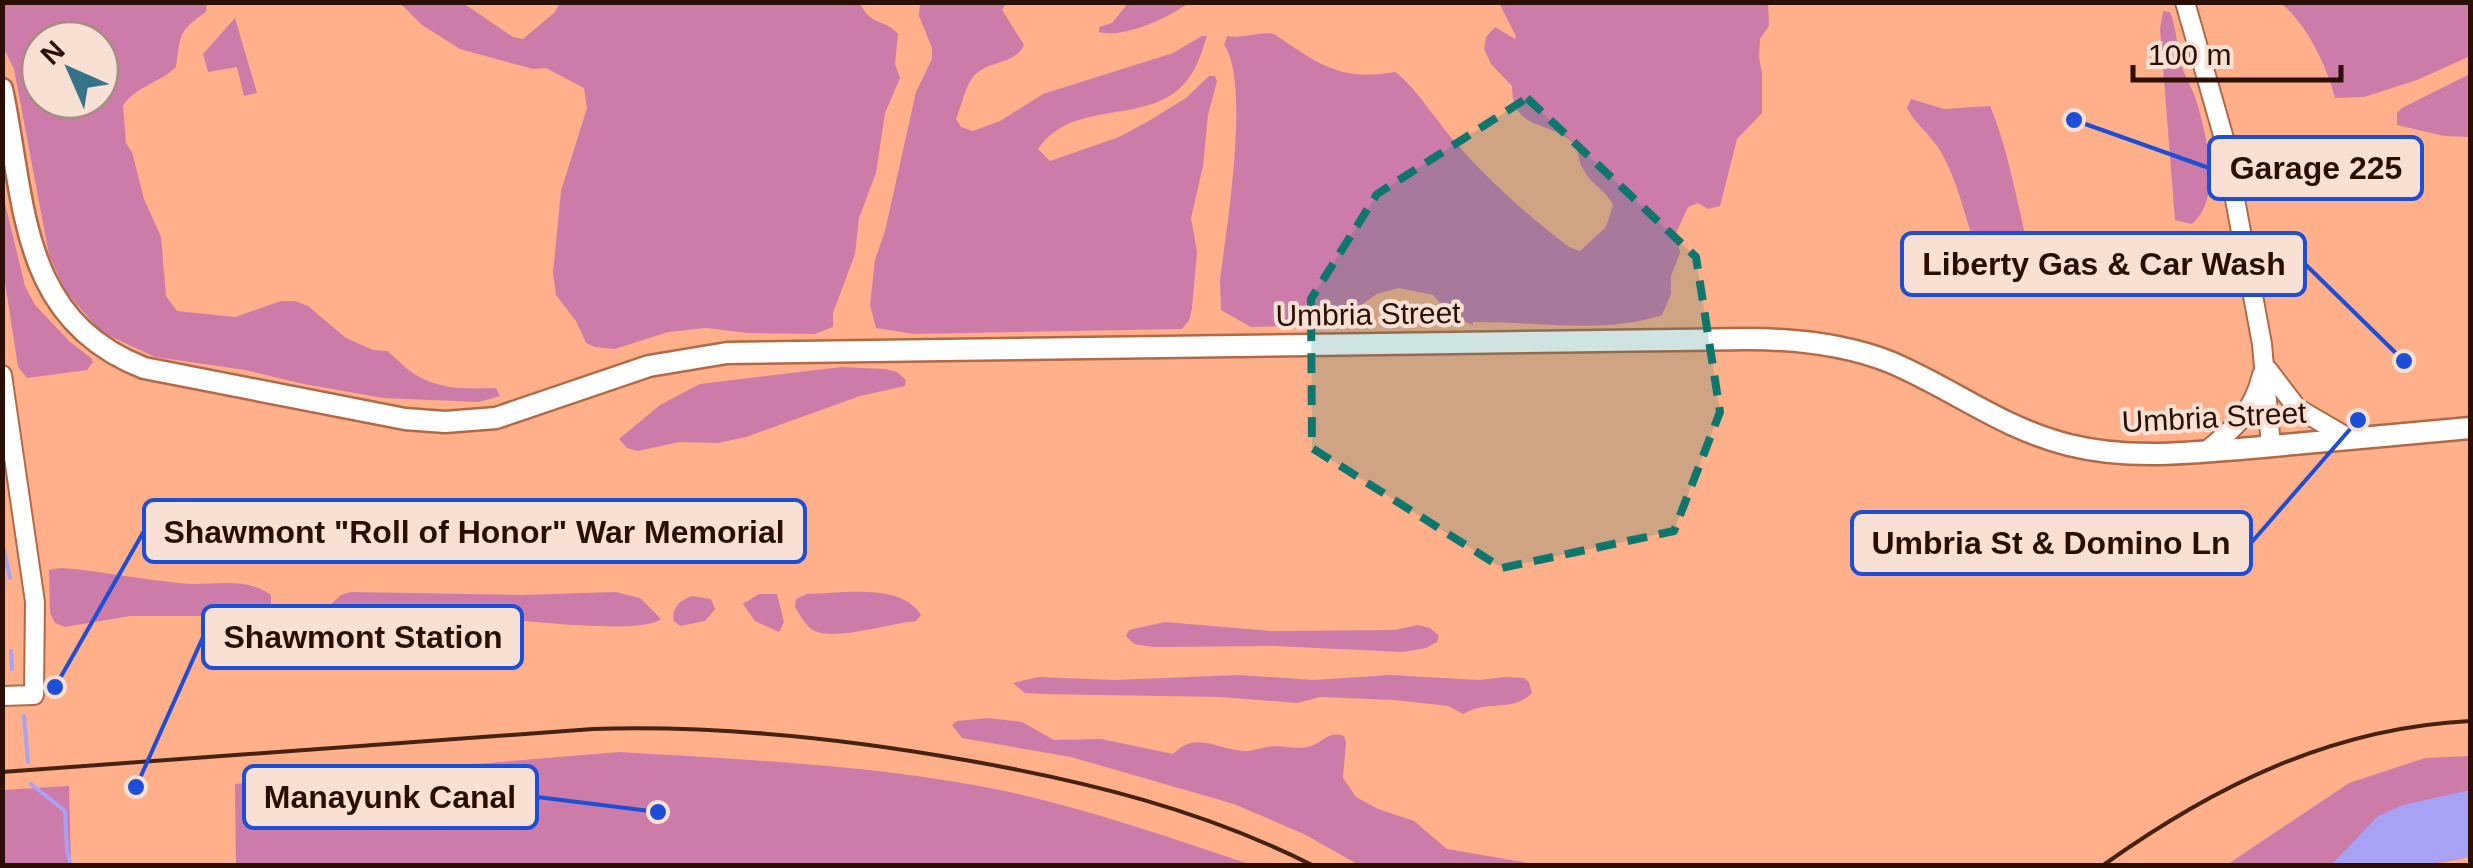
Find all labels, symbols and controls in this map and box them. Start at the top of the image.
north arrow [20,20,120,120]
scale bar [2133,20,2340,82]
text: N [35,35,71,71]
text: 100 m [2148,38,2231,71]
callout: Garage 225 [2209,137,2422,199]
text: Garage 225 [2230,150,2402,186]
callout: Liberty Gas & Car Wash [1902,233,2305,295]
text: Liberty Gas & Car Wash [1922,246,2286,282]
street label: Umbria Street [1275,296,1461,332]
street label: Umbria Street [2121,396,2308,438]
callout: Shawmont "Roll of Honor" War Memorial [144,500,805,562]
callout: Umbria St & Domino Ln [1852,512,2251,574]
text: Shawmont "Roll of Honor" War Memorial [163,514,785,550]
text: Umbria St & Domino Ln [1871,525,2231,561]
callout: Shawmont Station [203,606,522,668]
text: Shawmont Station [223,619,503,655]
callout: Manayunk Canal [244,766,537,828]
text: Manayunk Canal [264,779,516,815]

